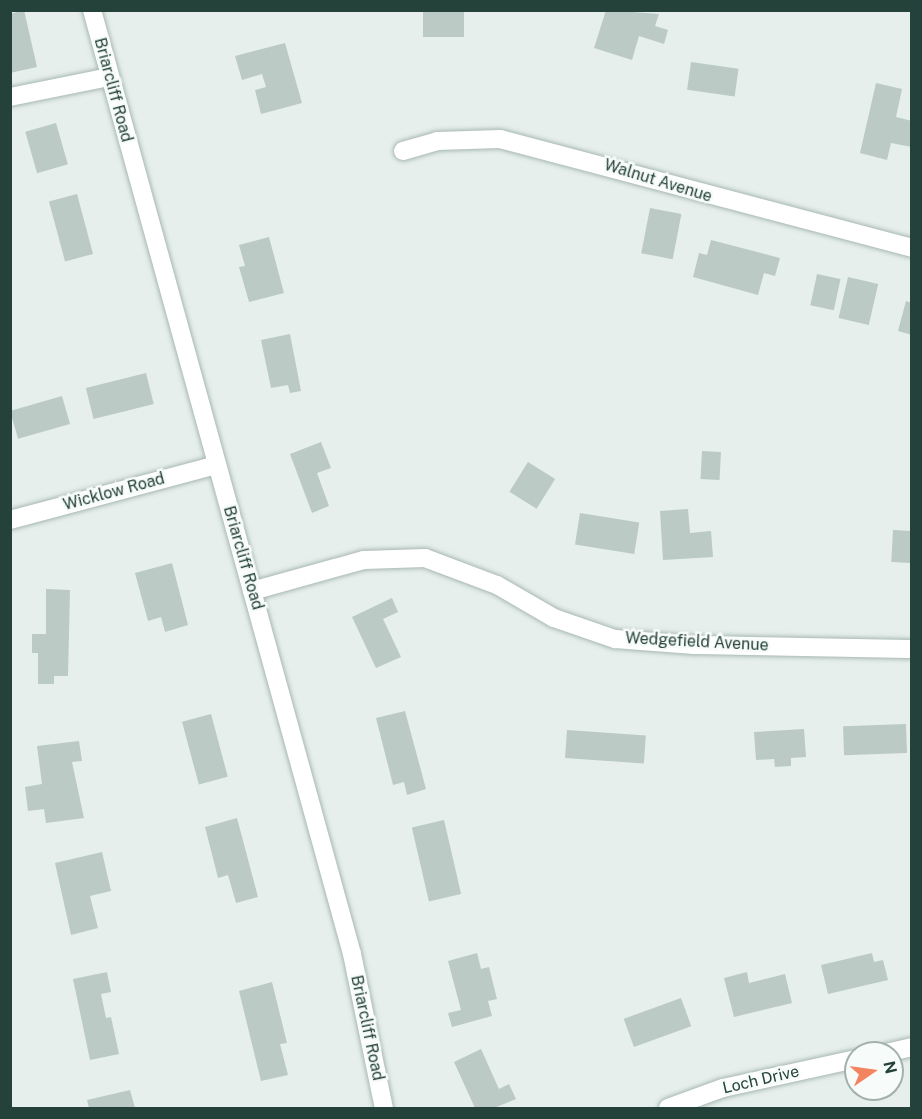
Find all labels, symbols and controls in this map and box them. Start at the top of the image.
street label: Briarcliff Road [90,36,136,144]
street label: Walnut Avenue [602,155,714,207]
street label: Wicklow Road [61,469,167,515]
street label: Briarcliff Road [219,504,267,612]
street label: Wedgefield Avenue [625,629,769,655]
street label: Briarcliff Road [346,974,388,1082]
north arrow [844,1041,904,1101]
text: N [879,1059,901,1076]
street label: Loch Drive [721,1062,801,1098]

